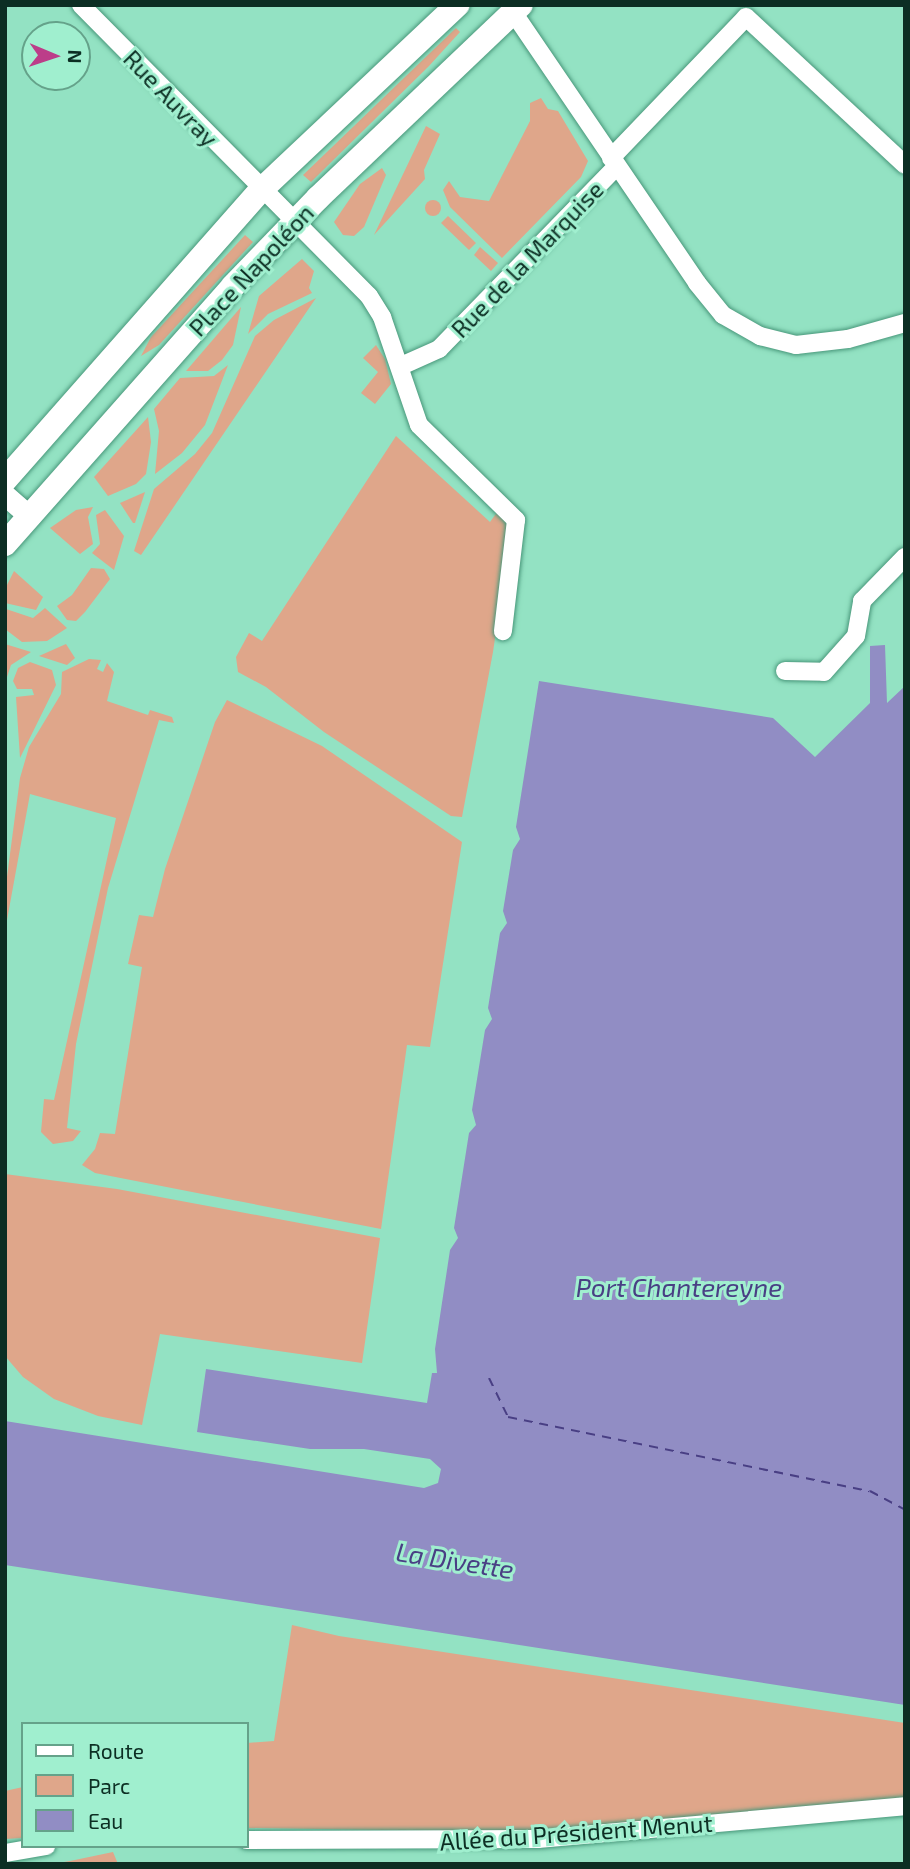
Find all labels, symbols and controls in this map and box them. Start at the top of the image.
north arrow [21,21,91,91]
street label: Rue Auvray [118,44,224,152]
text: N [64,49,87,64]
street label: Rue de la Marquise [445,175,609,343]
street label: Place Napoléon [183,198,319,342]
water label: Port Chantereyne [576,1271,782,1303]
water label: La Divette [394,1535,516,1585]
legend [21,1722,248,1848]
text: Route [88,1738,144,1763]
text: Parc [88,1773,130,1798]
text: Eau [88,1808,123,1833]
street label: Allée du Président Menut [439,1808,713,1856]

